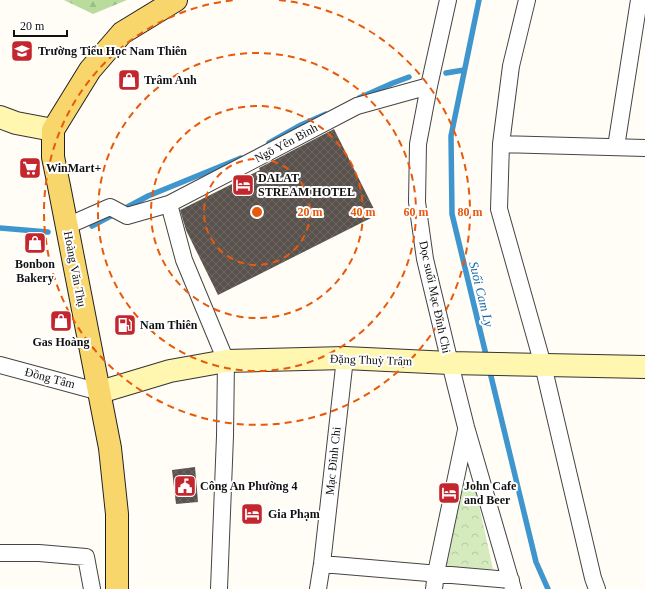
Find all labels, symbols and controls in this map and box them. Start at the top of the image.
scale bar [14,12,67,38]
text: 20 m [20,19,45,33]
school or university icon: Trường Tiểu Học Nam Thiên [9,38,35,64]
place label: Trường Tiểu Học Nam Thiên [38,44,187,58]
shop icon: Trâm Anh [116,67,142,93]
place label: Trâm Anh [144,73,197,87]
street label: Ngõ Yên Bình [252,120,320,166]
supermarket icon: WinMart+ [17,155,43,181]
place label: WinMart+ [46,161,101,175]
place label: DALAT STREAM HOTEL [258,171,355,199]
hotel icon: DALAT STREAM HOTEL [230,172,256,198]
centre of rings [250,205,264,219]
text: 20 m [298,205,323,219]
text: 40 m [351,205,376,219]
text: 60 m [404,205,429,219]
text: 80 m [458,205,483,219]
shop icon: Bonbon Bakery [22,230,48,256]
street label: Hoàng Văn Thụ [61,230,89,308]
street label: Dọc suối Mạc Đĩnh Chi [416,239,454,355]
place label: Bonbon Bakery [15,257,55,285]
water label: Suối Cam Ly [466,260,497,329]
shop icon: Gas Hoàng [48,308,74,334]
fuel station icon: Nam Thiên [112,312,138,338]
place label: Nam Thiên [140,318,198,332]
place label: Gas Hoàng [32,335,90,349]
street label: Đặng Thuỳ Trâm [330,352,413,368]
street label: Đồng Tâm [23,365,77,392]
street label: Mạc Đĩnh Chi [322,425,344,496]
public building icon: Công An Phường 4 [172,473,198,499]
place label: Công An Phường 4 [200,479,298,493]
place label: John Cafe and Beer [464,479,517,507]
hotel icon: John Cafe and Beer [436,480,462,506]
hotel icon: Gia Phạm [239,501,265,527]
place label: Gia Phạm [268,507,320,521]

